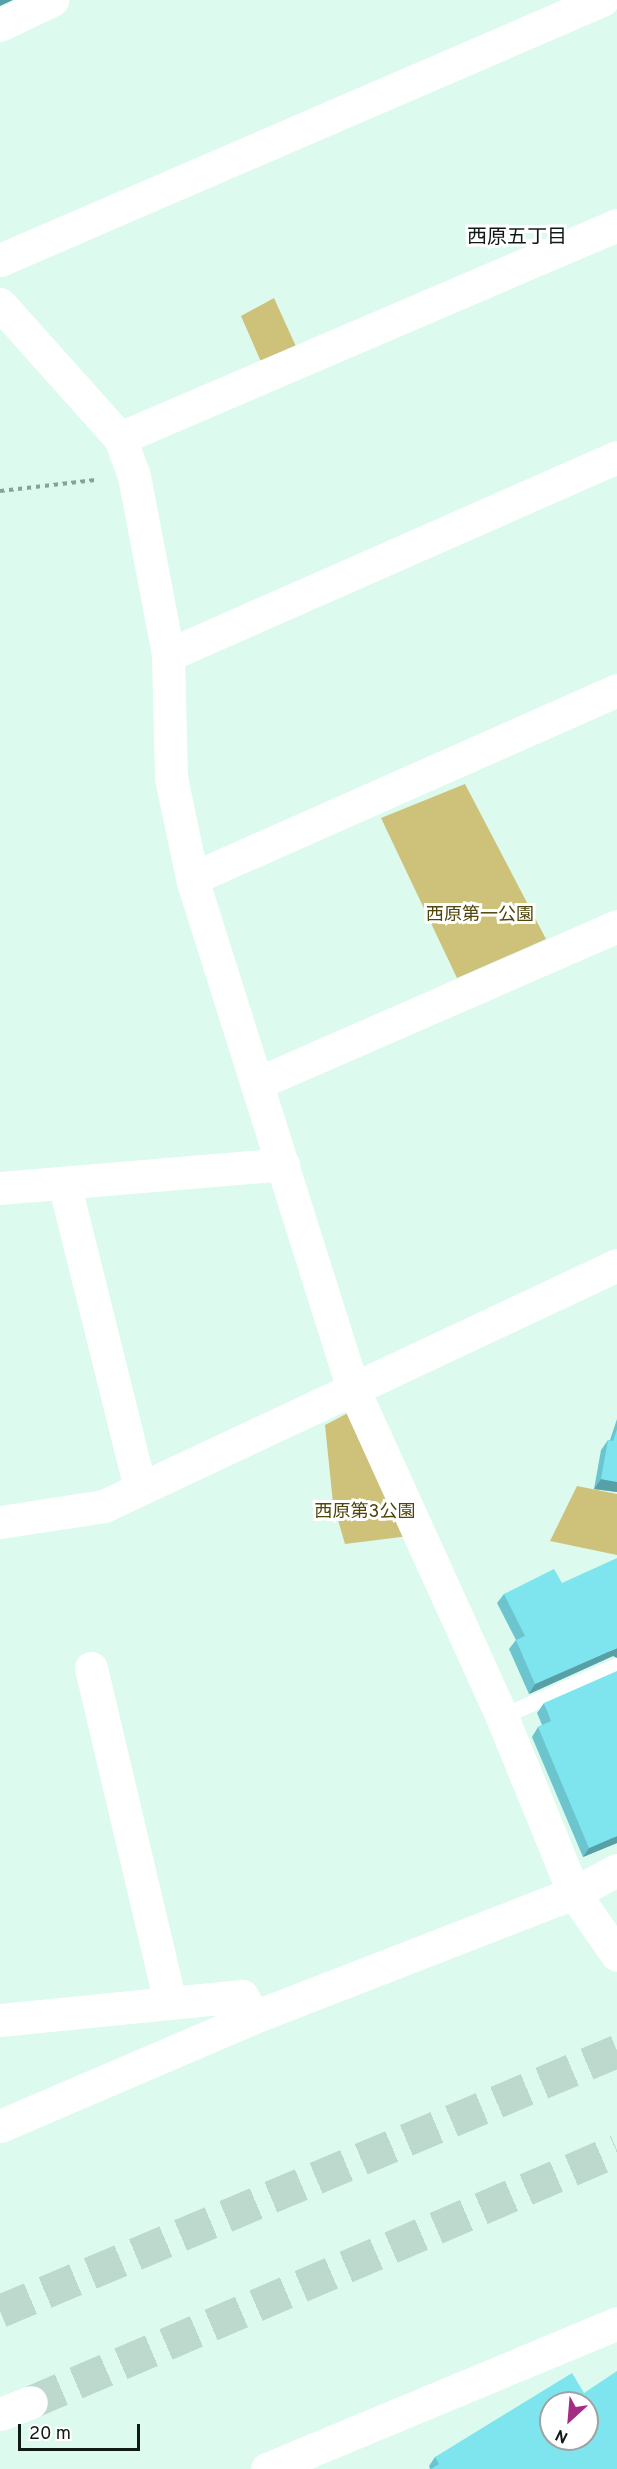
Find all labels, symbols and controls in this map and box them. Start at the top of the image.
district label: 西原五丁目 [467,226,567,250]
park label: 西原第一公園 [426,905,534,927]
park label: 西原第3公園 [315,1502,415,1524]
north arrow [539,2391,599,2451]
scale bar [21,2412,142,2450]
text: 20 m [29,2423,71,2446]
text: N [552,2424,572,2447]

